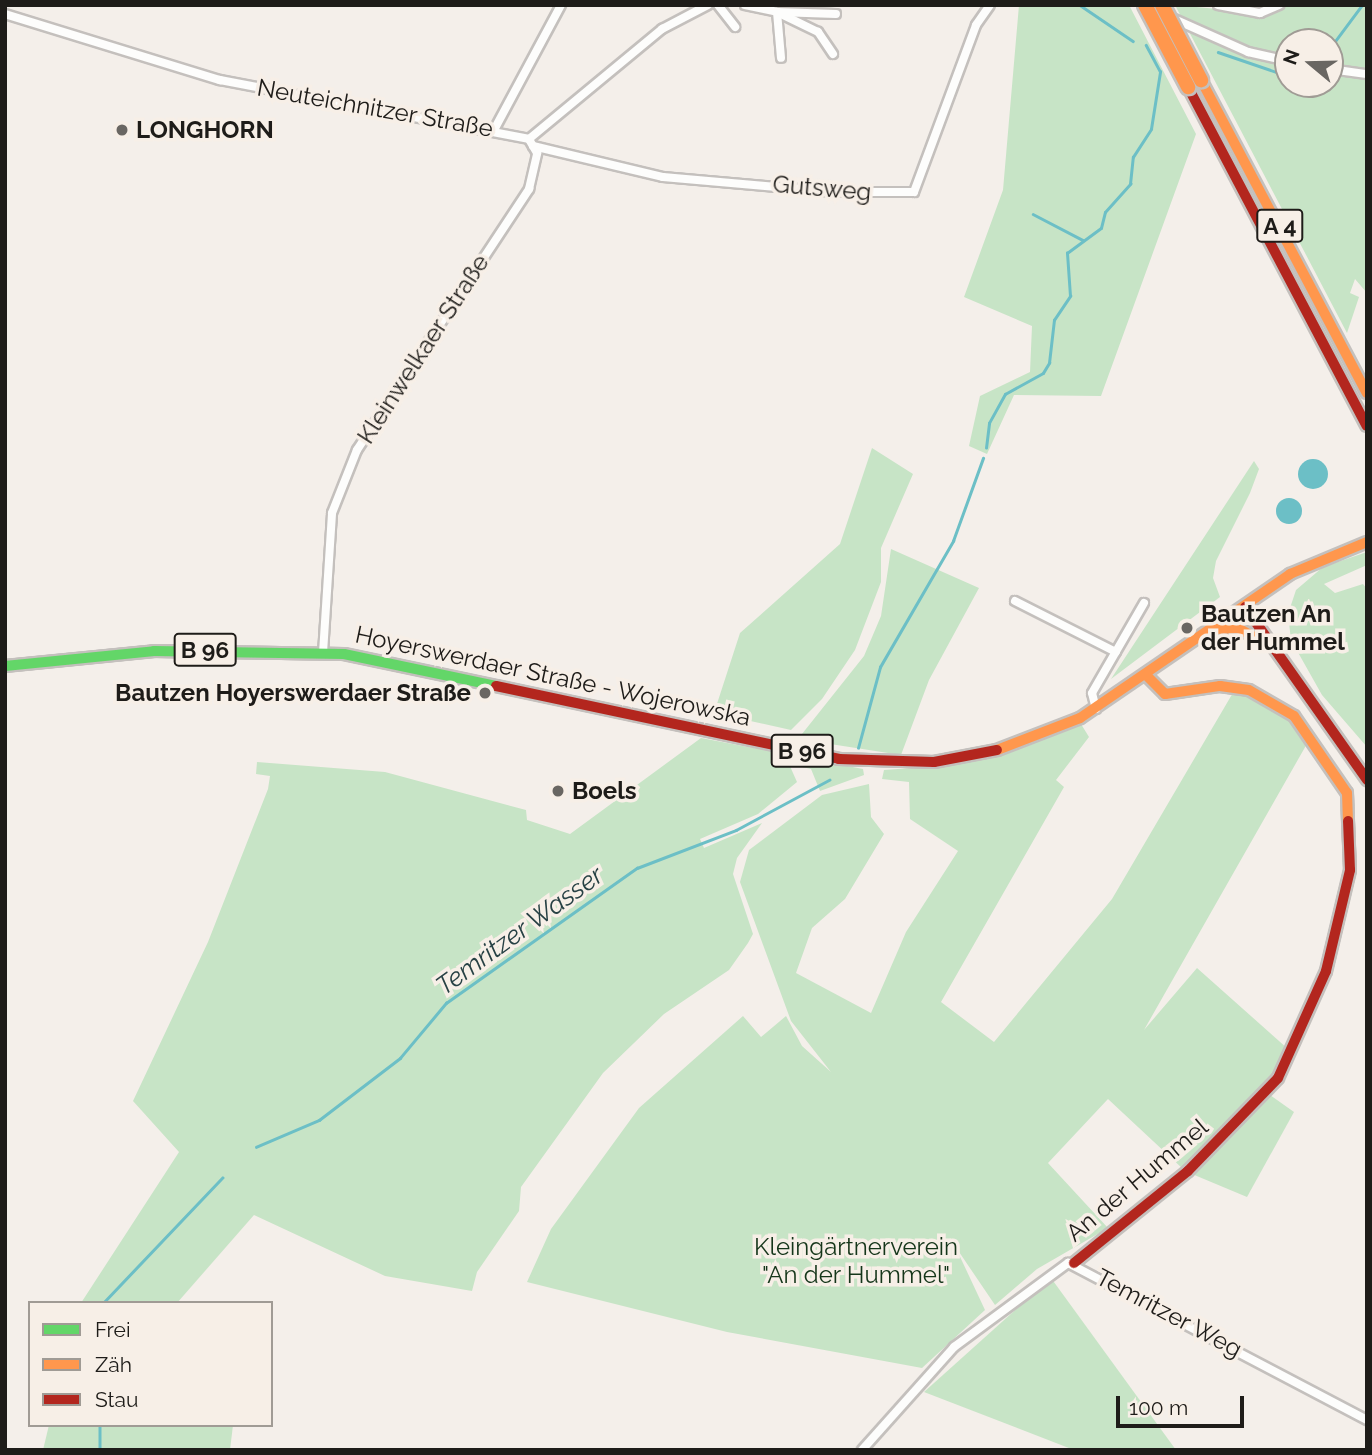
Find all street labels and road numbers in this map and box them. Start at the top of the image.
street label: Neuteichnitzer Straße [255,73,495,143]
street label: Gutsweg [772,169,872,207]
road number: A 4 [1256,206,1304,246]
street label: Kleinwelkaer Straße [351,249,495,449]
street label: Hoyerswerdaer Straße - Wojerowska [352,620,754,732]
road number: B 96 [174,630,236,670]
road number: B 96 [770,732,834,771]
street label: An der Hummel [1060,1112,1214,1248]
street label: Temritzer Weg [1091,1262,1247,1364]

